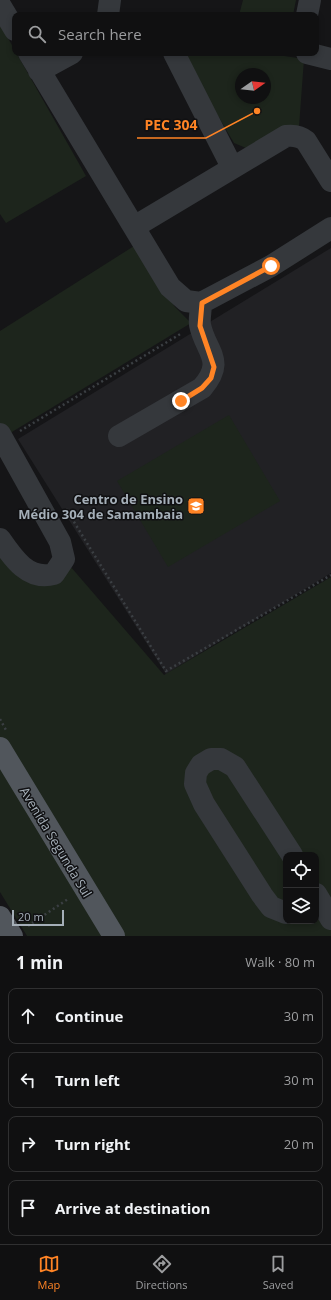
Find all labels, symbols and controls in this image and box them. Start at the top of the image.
search box [12,12,319,56]
icon: search [26,23,48,45]
text: Search here [58,24,142,44]
north arrow [235,68,271,104]
callout: PEC 304 [137,112,206,138]
text: PEC 304 [144,115,198,134]
route start [262,257,280,275]
route end [172,392,190,410]
place label: Centro de Ensino Médio 304 de Samambaia [18,490,183,523]
school or university icon: Centro de Ensino Médio 304 de Samambaia [186,496,206,516]
street label: Avenida Segunda Sul [16,783,96,901]
map controls [283,852,319,924]
button: locate [283,852,319,888]
button: layers [283,888,319,924]
scale bar [12,908,64,927]
text: 20 m [18,909,44,924]
text: 1 min [16,951,63,974]
text: Walk · 80 m [245,953,315,971]
icon: ahead [17,1005,39,1027]
text: Continue [55,1006,123,1026]
text: 30 m [284,1007,314,1025]
icon: left [17,1069,39,1091]
text: Turn left [55,1070,120,1090]
text: 30 m [284,1071,314,1089]
icon: right [17,1133,39,1155]
text: Turn right [55,1134,130,1154]
text: 20 m [284,1135,314,1153]
icon: arrive [17,1197,39,1219]
text: Arrive at destination [55,1198,210,1218]
tab: Map [38,1253,60,1292]
tab: Directions [136,1253,188,1292]
tab: Saved [263,1253,293,1292]

